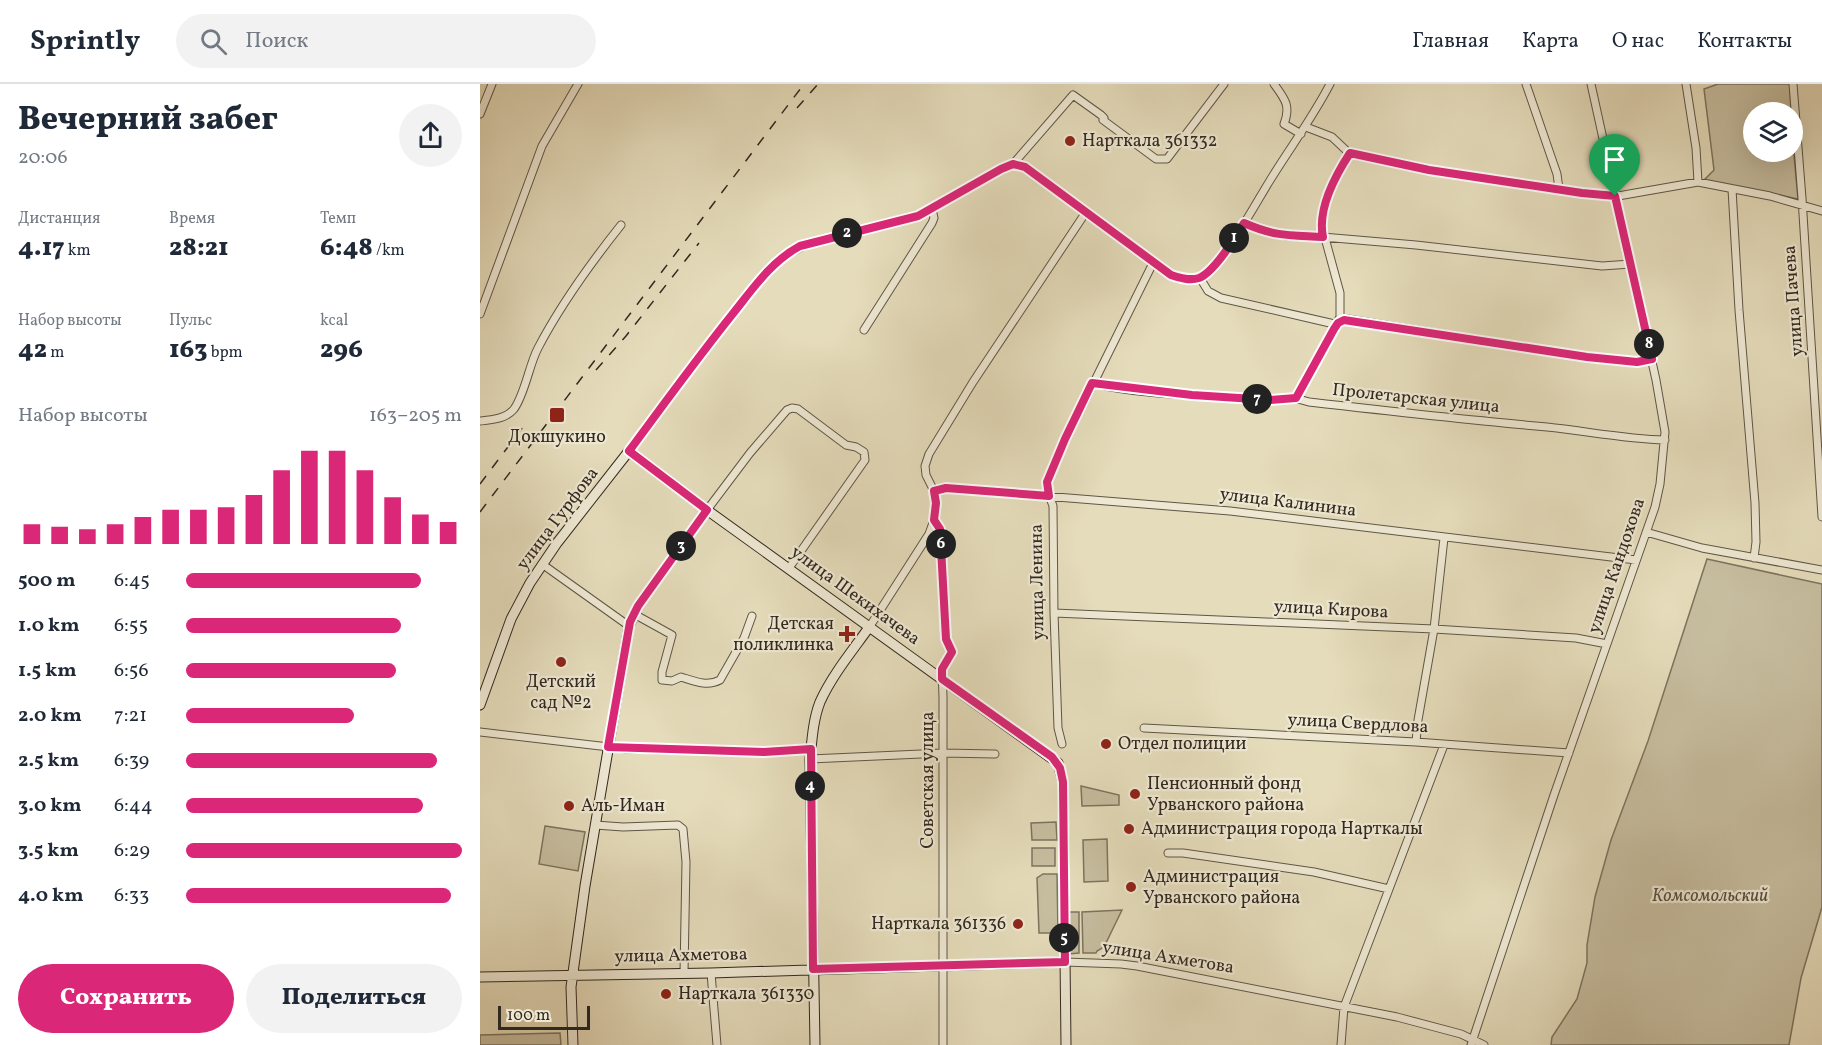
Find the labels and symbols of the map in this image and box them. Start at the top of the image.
place label: Нарткала 361332 [1082,129,1218,154]
marker: Нарткала 361332 [1063,134,1077,148]
pin [1589,134,1640,196]
pin: 2 [832,218,862,248]
pin: 1 [1219,223,1249,253]
street label: улица Пачева [1778,244,1810,358]
pin: 8 [1634,329,1664,359]
street label: Пролетарская улица [1331,378,1501,420]
pin: 7 [1242,384,1272,414]
marker: Докшукино [548,406,566,424]
place label: Докшукино [508,425,606,450]
street label: улица Гурфова [511,462,605,576]
street label: улица Калинина [1218,482,1358,524]
street label: улица Кандохова [1582,495,1652,637]
street label: улица Ленина [1024,524,1052,640]
pin: 6 [926,529,956,559]
pin: 3 [666,531,696,561]
street label: улица Шекихачева [785,540,925,652]
street label: улица Кирова [1273,595,1389,625]
place label: Детская поликлинка [733,612,834,658]
marker: Детская поликлинка [838,625,856,643]
marker: Детский сад №2 [554,655,568,669]
place label: Детский сад №2 [526,670,596,716]
street label: улица Свердлова [1287,708,1429,740]
street label: Советская улица [916,711,941,849]
place label: Отдел полиции [1118,732,1246,757]
marker: Отдел полиции [1099,737,1113,751]
pin: 4 [795,771,825,801]
place label: Пенсионный фонд Урванского района [1147,772,1304,818]
marker: Пенсионный фонд Урванского района [1128,787,1142,801]
place label: Аль-Иман [581,794,665,819]
marker: Аль-Иман [562,799,576,813]
place label: Администрация города Нарткалы [1141,817,1423,842]
marker: Администрация города Нарткалы [1122,822,1136,836]
place label: Администрация Урванского района [1143,865,1300,911]
marker: Администрация Урванского района [1124,880,1138,894]
park label: Комсомольский [1652,884,1768,909]
place label: Нарткала 361336 [871,912,1006,937]
marker: Нарткала 361336 [1011,917,1025,931]
pin: 5 [1049,923,1079,953]
street label: улица Ахметова [1100,935,1236,981]
street label: улица Ахметова [614,942,748,970]
place label: Нарткала 361330 [678,982,814,1007]
marker: Нарткала 361330 [659,987,673,1001]
scale bar [498,1003,590,1030]

